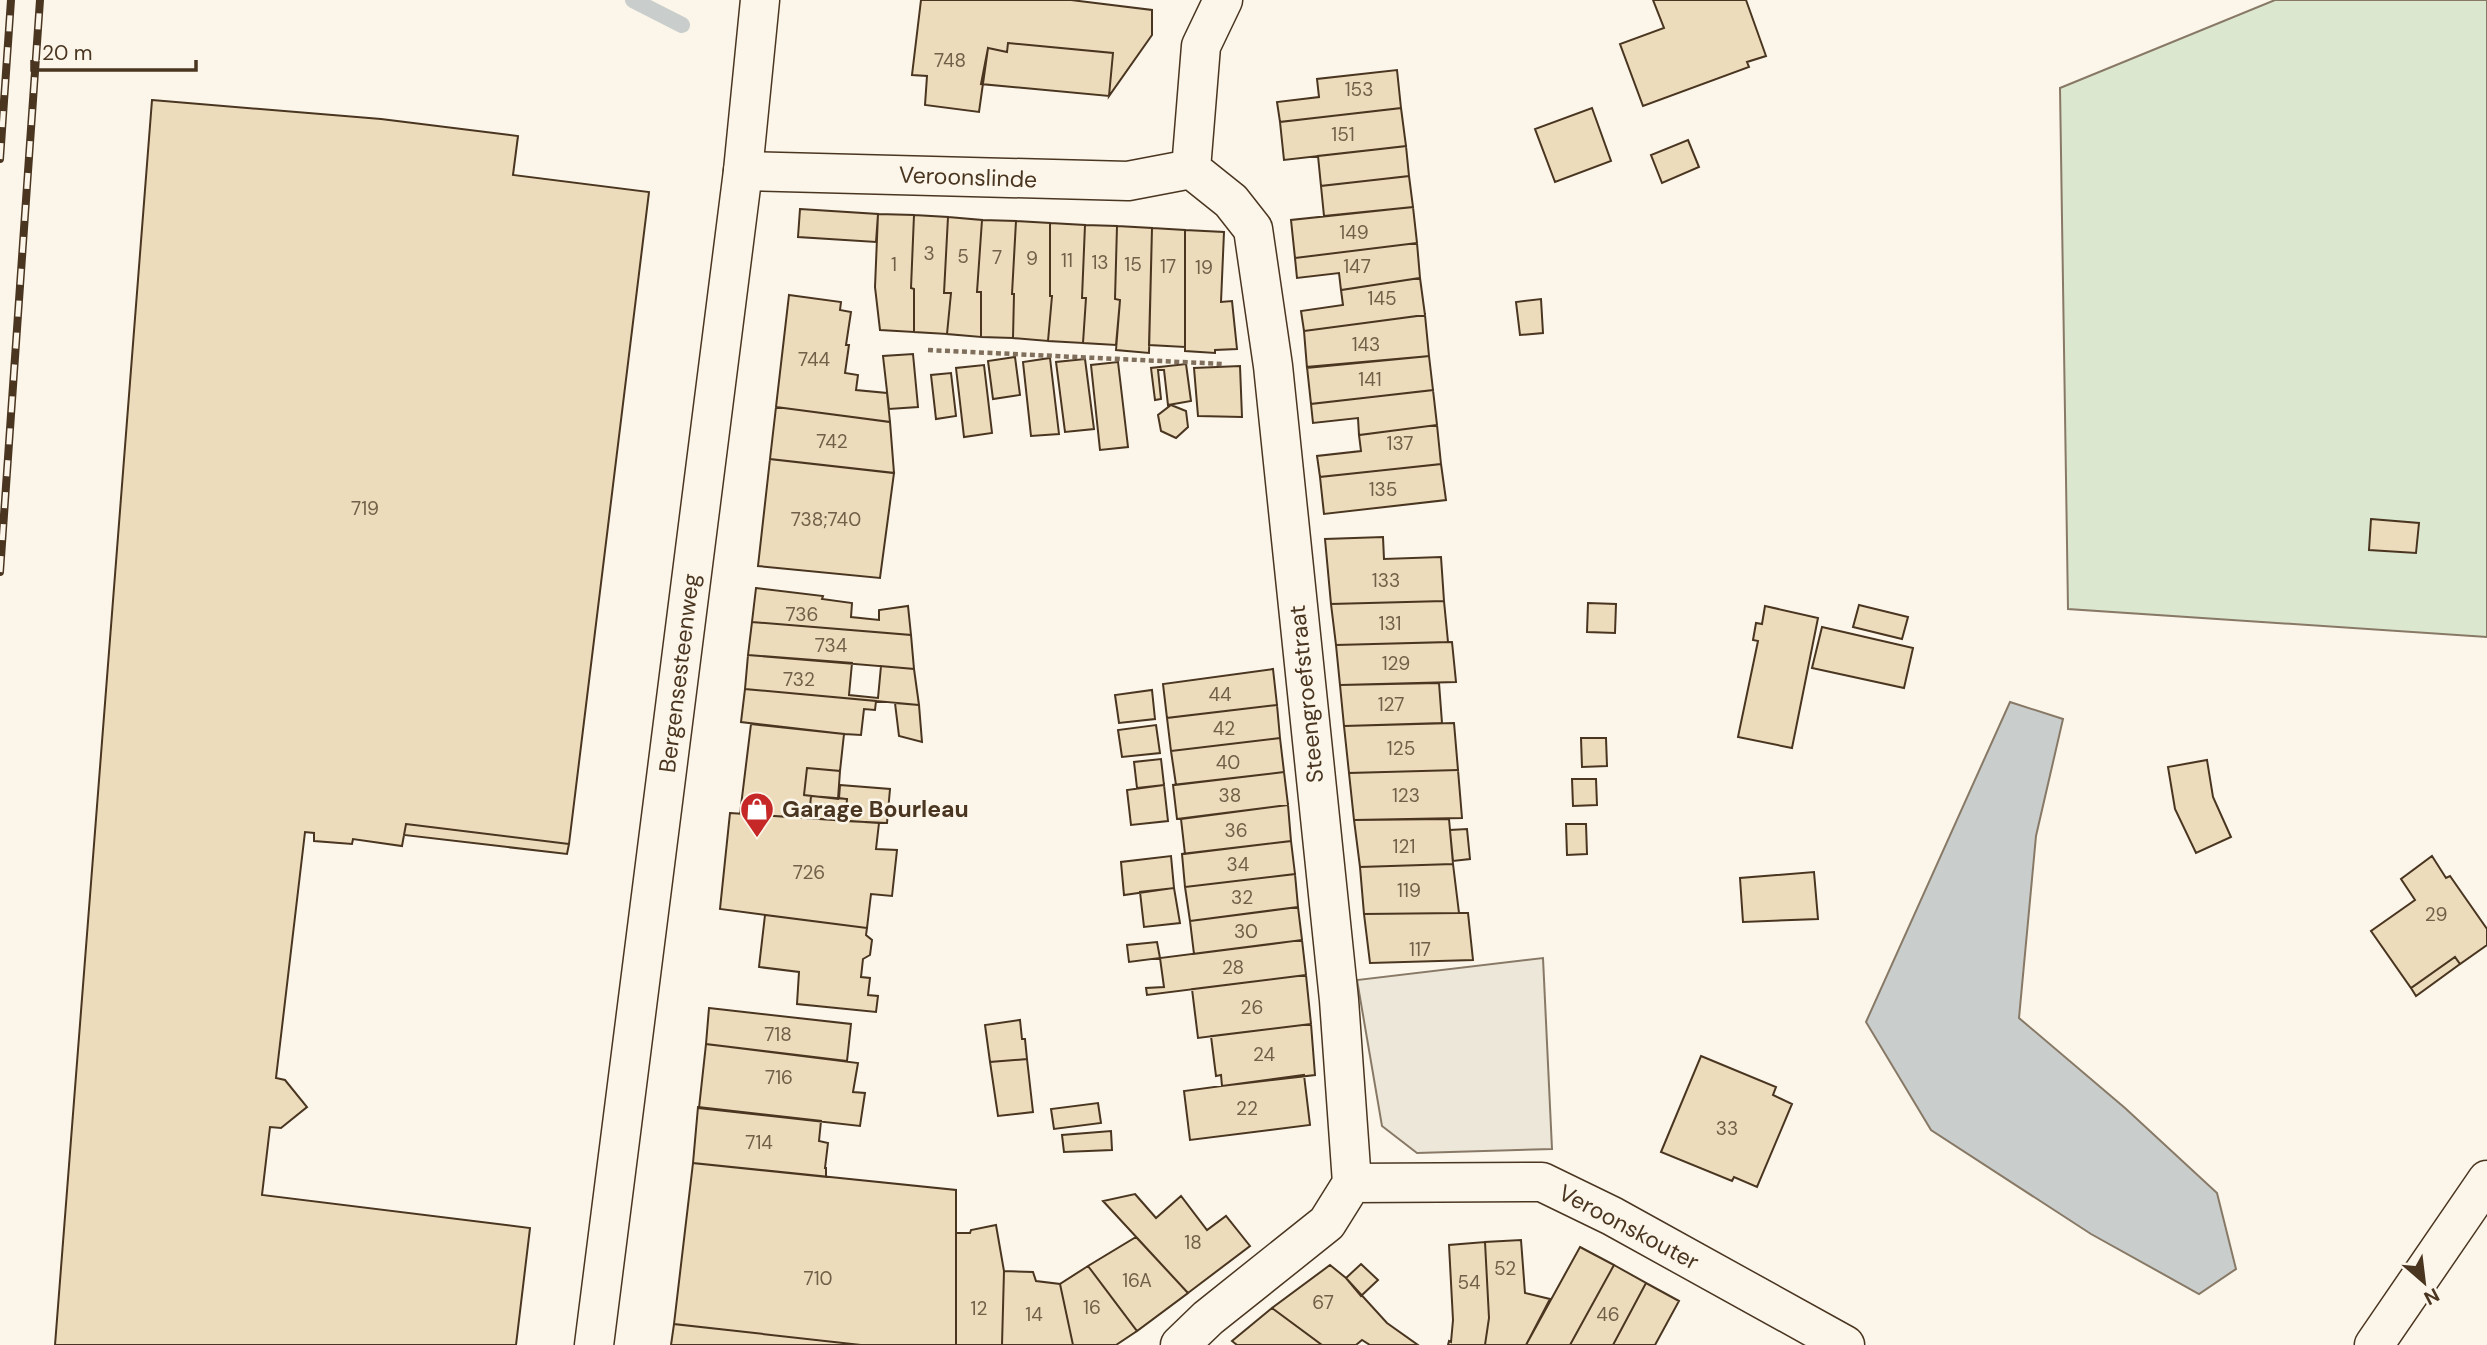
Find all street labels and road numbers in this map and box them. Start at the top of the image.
street label: Veroonslinde [898,160,1038,194]
street label: Bergensesteenweg [652,572,706,774]
street label: Steengroefstraat [1282,604,1330,784]
street label: Veroonskouter [1554,1177,1704,1277]

